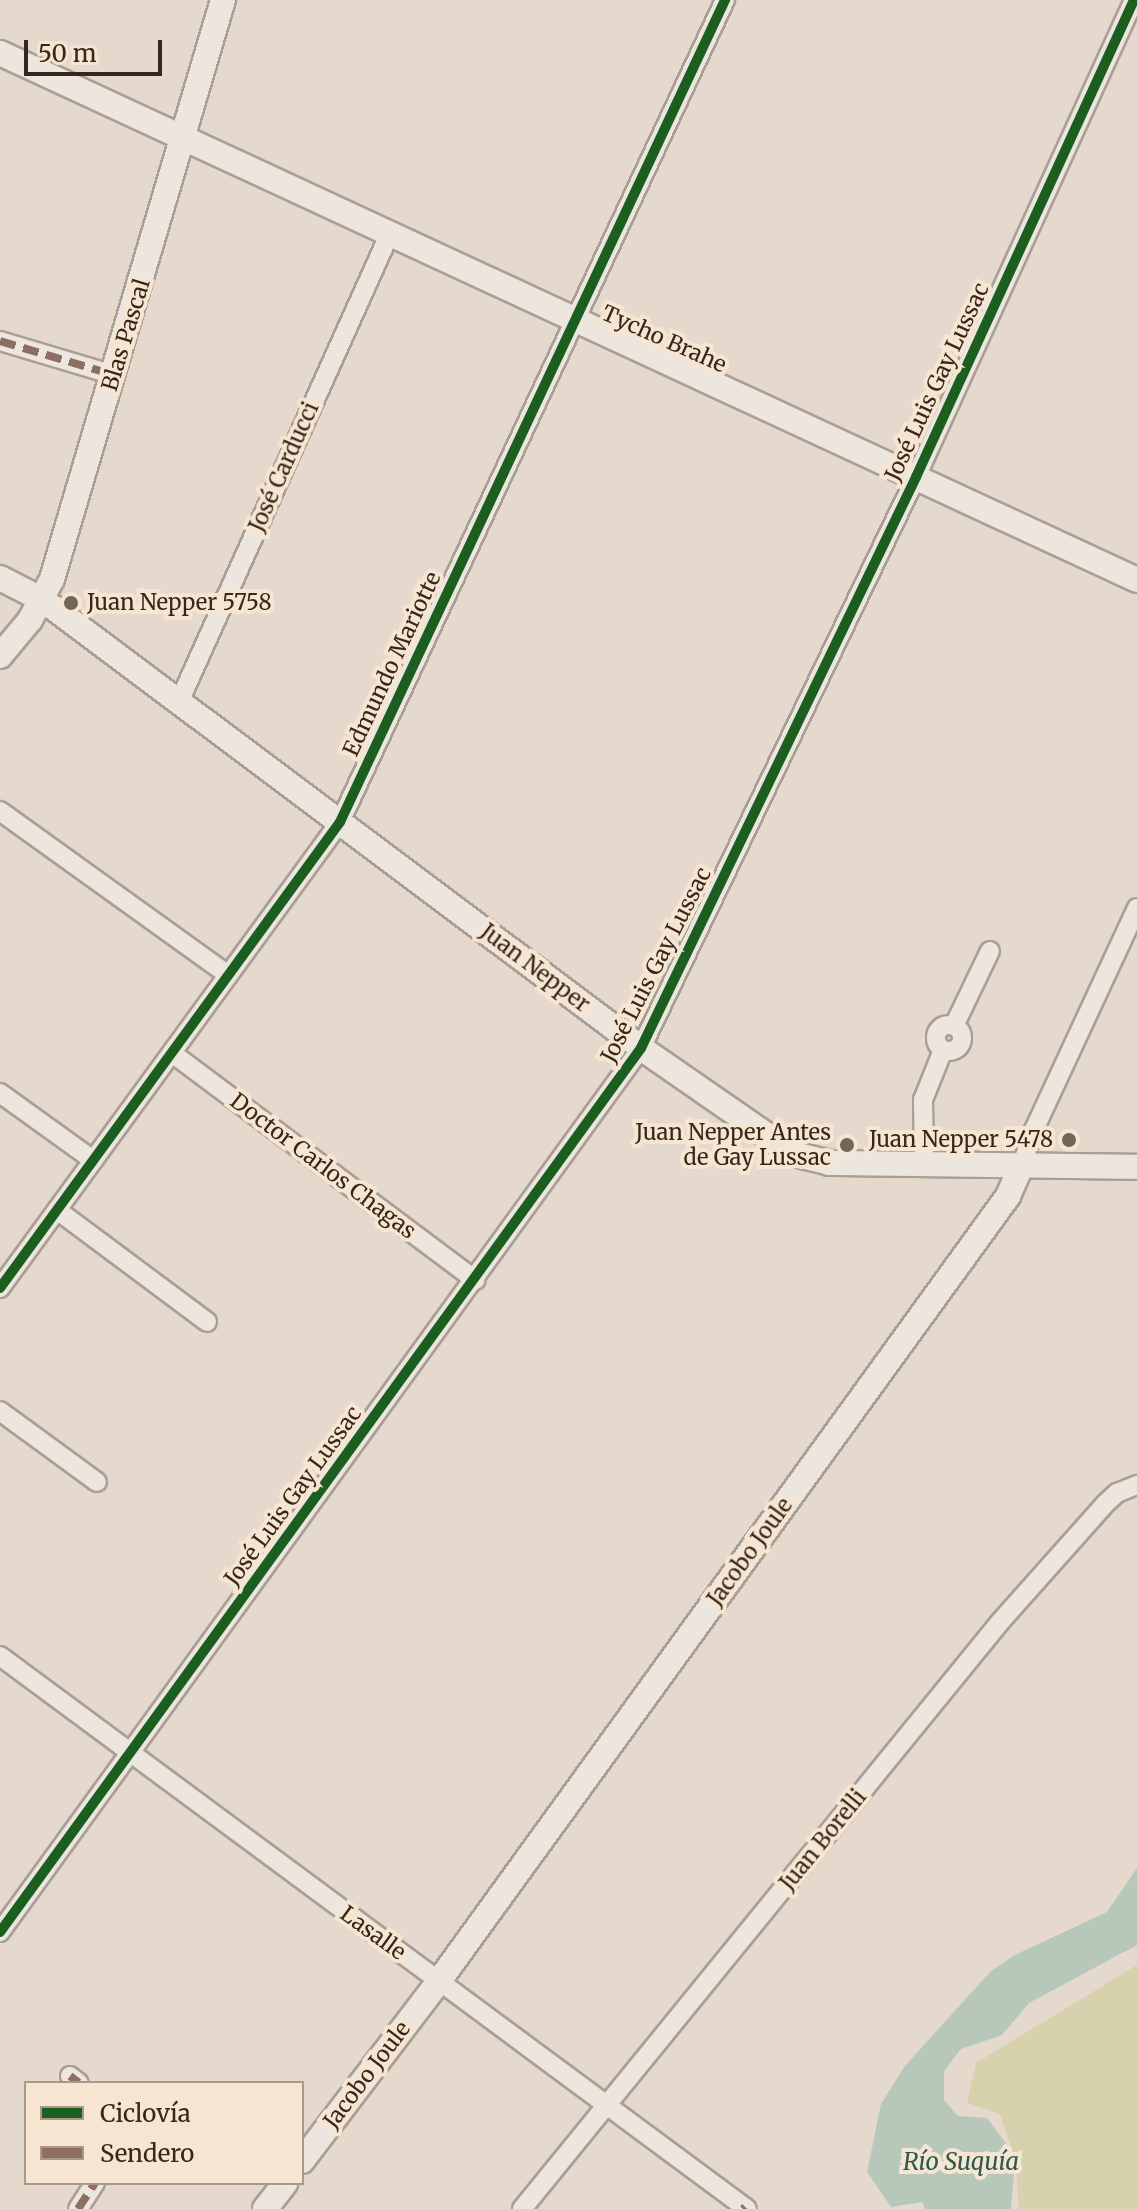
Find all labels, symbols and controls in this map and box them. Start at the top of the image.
scale bar [28,24,166,74]
text: 50 m [38,38,97,69]
street label: Blas Pascal [96,276,156,394]
street label: José Luis Gay Lussac [880,279,994,485]
street label: Tycho Brahe [598,300,730,378]
street label: José Carducci [244,398,324,536]
street label: Edmundo Mariotte [338,568,446,760]
place label: Juan Nepper 5758 [87,590,272,616]
marker: Juan Nepper 5758 [62,594,80,612]
street label: José Luis Gay Lussac [595,863,717,1067]
street label: Juan Nepper [475,918,595,1018]
street label: Doctor Carlos Chagas [225,1088,421,1244]
place label: Juan Nepper Antes de Gay Lussac [635,1119,831,1170]
place label: Juan Nepper 5478 [869,1127,1053,1153]
marker: Juan Nepper 5478 [1060,1131,1078,1149]
marker: Juan Nepper Antes de Gay Lussac [838,1136,856,1154]
street label: José Luis Gay Lussac [219,1401,367,1591]
street label: Jacobo Joule [702,1493,798,1611]
street label: Juan Borelli [774,1784,872,1896]
street label: Lasalle [335,1900,411,1966]
street label: Jacobo Joule [318,2016,416,2134]
legend [24,2081,304,2185]
text: Ciclovía [100,2098,191,2129]
text: Sendero [100,2138,194,2169]
water label: Río Suquía [903,2148,1019,2176]

